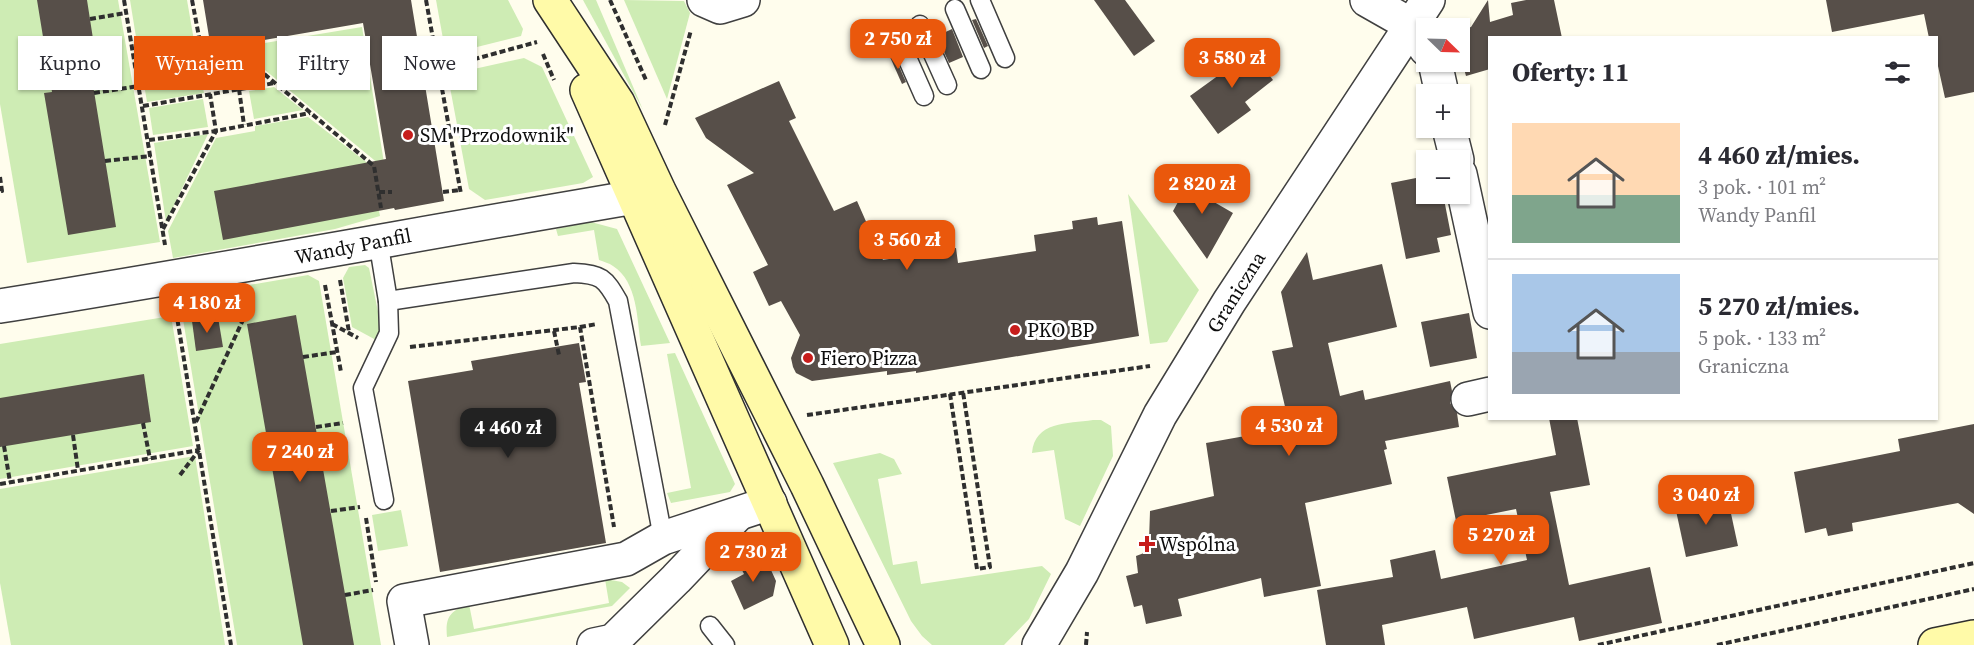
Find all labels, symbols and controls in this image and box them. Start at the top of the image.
north arrow [1416,18,1470,72]
map controls [1416,18,1470,204]
pin: 2 750 zł [836,19,960,70]
text: 2 750 zł [864,24,932,52]
chip: Kupno [18,36,122,90]
chip: Wynajem [134,36,265,90]
chip: Filtry [277,36,370,90]
chip: Nowe [382,36,477,90]
pin: 3 580 zł [1170,38,1294,89]
text: 3 580 zł [1198,43,1266,71]
text: Oferty: 11 [1512,54,1629,90]
icon: filters [1881,56,1914,89]
button: + [1416,84,1470,138]
place label: SM "Przodownik" [420,121,574,149]
marker: SM "Przodownik" [401,128,415,142]
text: 4 460 zł/mies. [1698,137,1860,173]
icon: home [1560,147,1632,219]
button: − [1416,150,1470,204]
pin: 2 820 zł [1140,164,1264,215]
text: 2 820 zł [1168,169,1236,197]
text: 3 pok. · 101 m² [1698,173,1826,201]
text: Wandy Panfil [1698,201,1816,229]
pin: 3 560 zł [845,220,969,271]
street label: Wandy Panfil [292,221,414,271]
text: 3 560 zł [873,225,941,253]
street label: Graniczna [1200,245,1272,338]
pin: 4 180 zł [145,283,269,334]
text: 4 180 zł [173,288,241,316]
text: 5 270 zł/mies. [1698,288,1860,324]
icon: home [1560,298,1632,370]
place label: PKO BP [1027,316,1094,344]
marker: PKO BP [1008,323,1022,337]
text: 5 pok. · 133 m² [1698,324,1826,352]
place label: Fiero Pizza [820,344,919,372]
marker: Fiero Pizza [801,351,815,365]
text: Graniczna [1698,352,1789,380]
pin: 4 530 zł [1227,406,1351,457]
pin: 4 460 zł [446,408,570,459]
text: 4 530 zł [1255,411,1323,439]
text: 4 460 zł [474,413,542,441]
pin: 7 240 zł [238,432,362,483]
text: 7 240 zł [266,437,334,465]
pin: 3 040 zł [1644,475,1768,526]
text: 3 040 zł [1672,480,1740,508]
pin: 5 270 zł [1439,515,1563,566]
text: 5 270 zł [1467,520,1535,548]
place label: Wspólna [1159,530,1237,558]
pin: 2 730 zł [691,532,815,583]
text: 2 730 zł [719,537,787,565]
marker: Wspólna [1140,537,1154,551]

